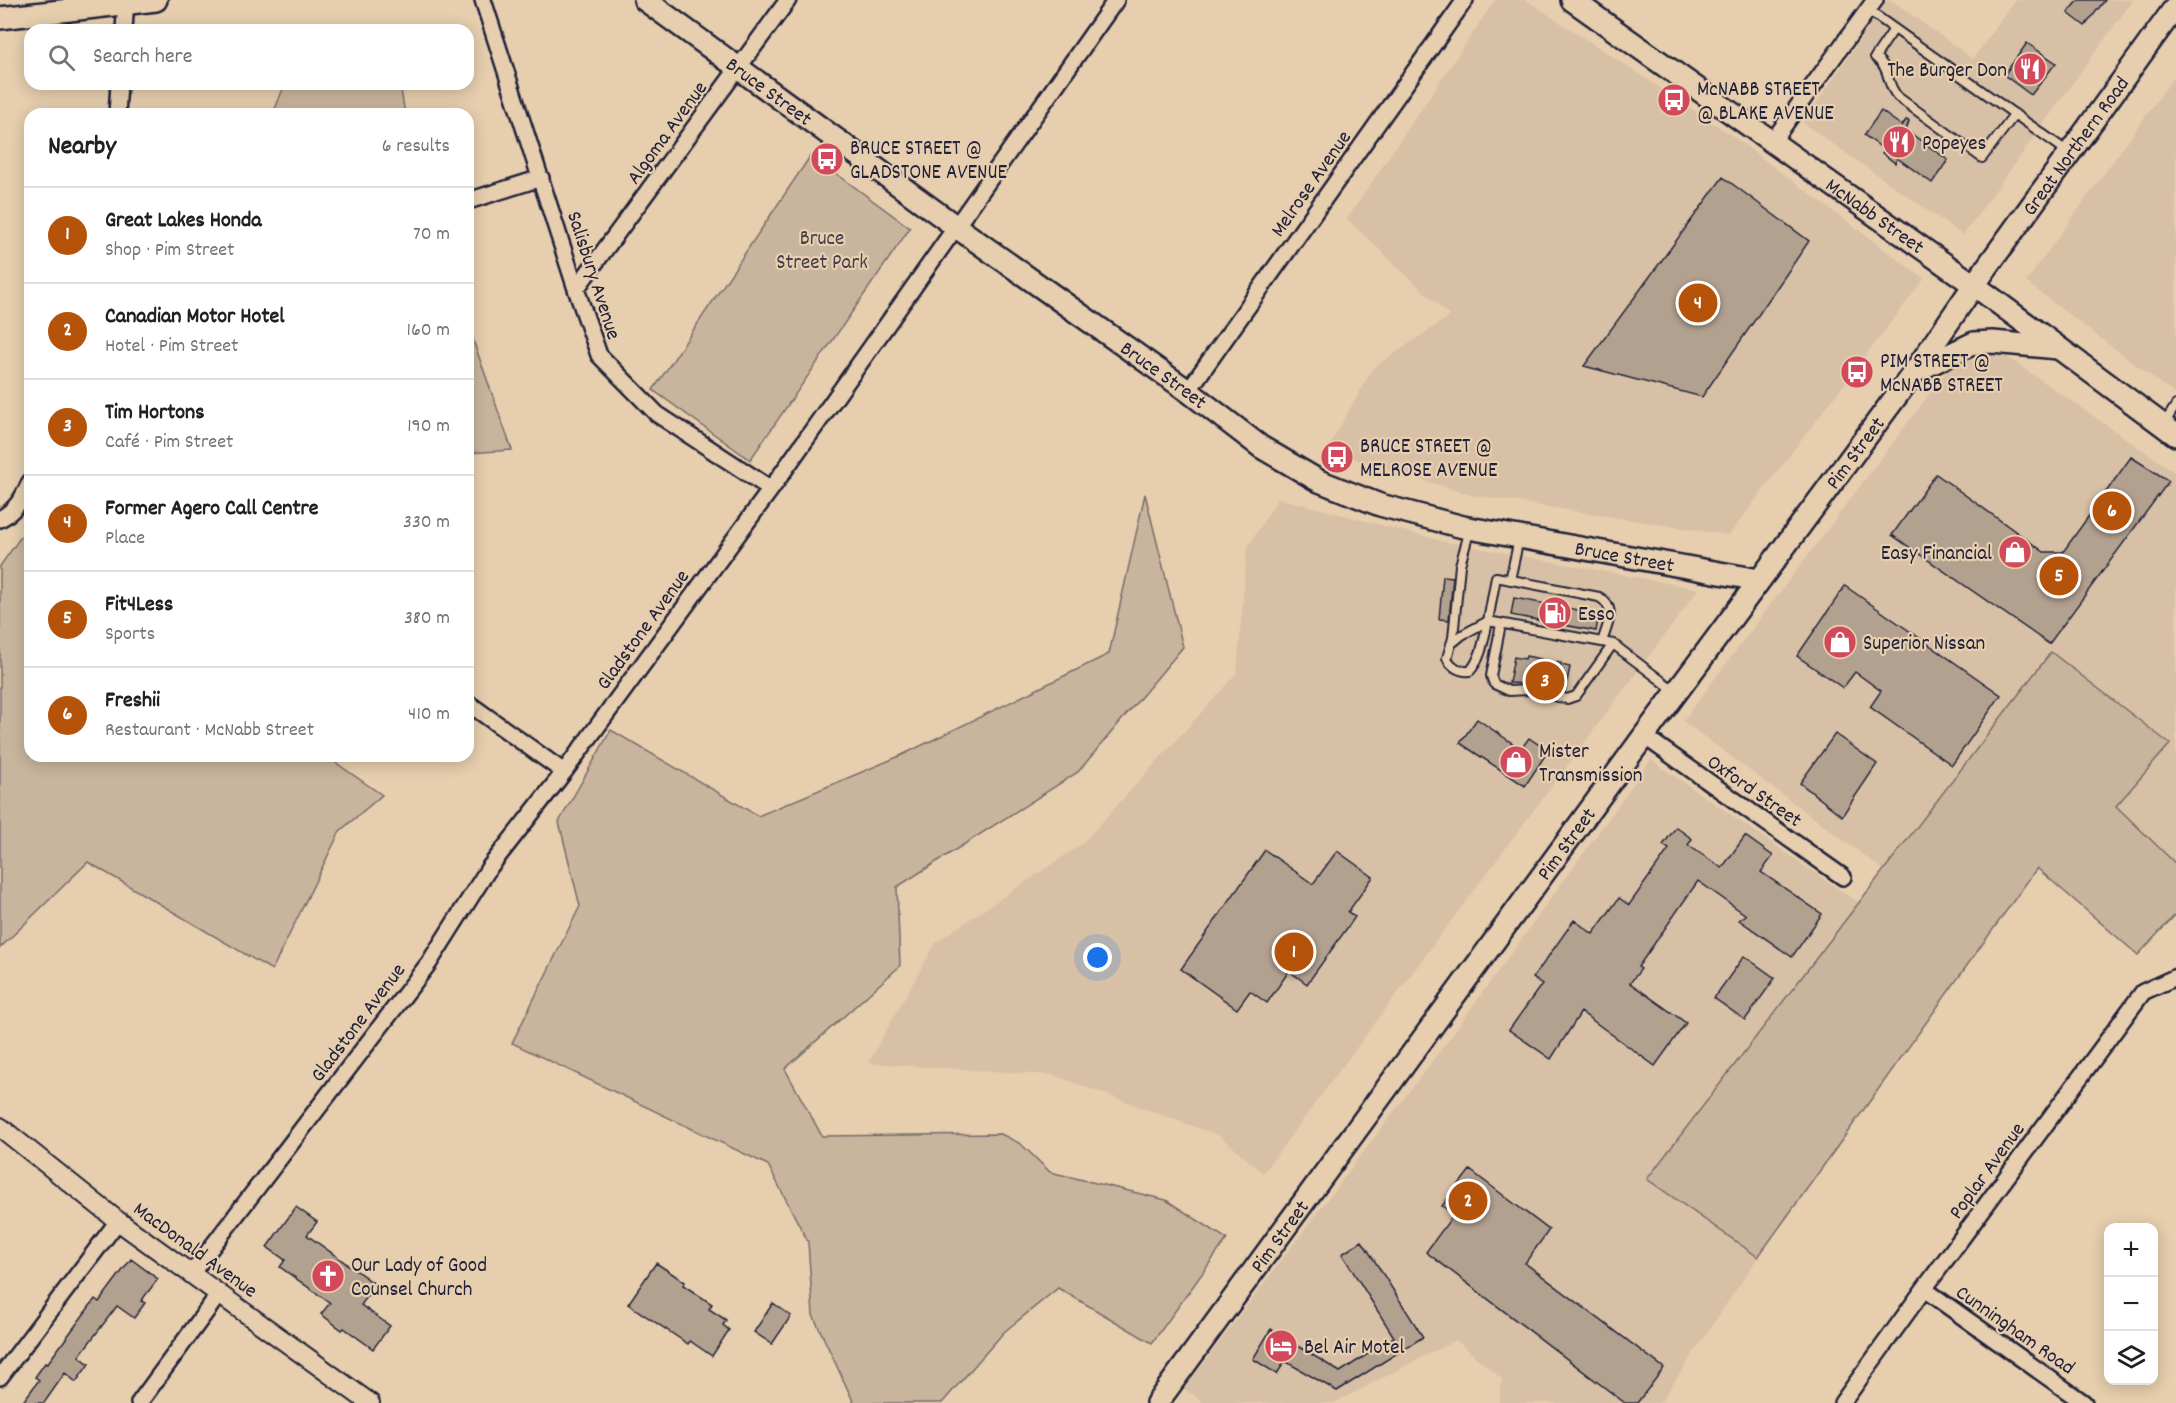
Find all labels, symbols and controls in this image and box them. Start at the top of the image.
search box [24,24,474,90]
icon: search [45,41,78,74]
text: Search here [93,42,192,73]
street label: Bruce Street [718,51,817,135]
restaurant icon: The Burger Don [2012,51,2048,87]
place label: The Burger Don [1887,57,2007,87]
street label: Great Northern Road [2017,71,2138,223]
street label: Algoma Avenue [621,76,716,192]
place label: McNABB STREET @ BLAKE AVENUE [1697,76,1834,130]
bus stop icon: McNABB STREET @ BLAKE AVENUE [1656,82,1692,118]
restaurant icon: Popeyes [1881,124,1917,160]
street label: Melrose Avenue [1265,125,1360,244]
text: Nearby [48,129,116,166]
place label: Popeyes [1922,130,1986,160]
text: 6 results [382,133,450,161]
place label: BRUCE STREET @ GLADSTONE AVENUE [850,135,1008,189]
bus stop icon: BRUCE STREET @ GLADSTONE AVENUE [809,141,845,177]
street label: McNabb Street [1818,172,1930,263]
text: Great Lakes Honda [105,206,262,237]
street label: Salisbury Avenue [557,208,627,344]
text: 1 [65,221,70,249]
text: 70 m [413,221,450,249]
park label: Bruce Street Park [776,225,868,279]
text: Shop · Pim Street [105,237,235,265]
pin: 4 [1678,280,1718,326]
text: Canadian Motor Hotel [105,302,284,333]
text: 2 [63,317,72,345]
text: 160 m [407,317,450,345]
text: Hotel · Pim Street [105,333,238,361]
street label: Bruce Street [1113,335,1212,418]
place label: PIM STREET @ McNABB STREET [1880,348,2003,402]
bus stop icon: PIM STREET @ McNABB STREET [1839,354,1875,390]
text: Tim Hortons [105,398,205,429]
street label: Pim Street [1820,412,1894,497]
text: 3 [63,413,72,441]
text: 190 m [407,413,450,441]
text: Café · Pim Street [105,429,233,457]
place label: BRUCE STREET @ MELROSE AVENUE [1360,433,1498,487]
bus stop icon: BRUCE STREET @ MELROSE AVENUE [1319,439,1355,475]
pin: 6 [2092,488,2132,534]
text: Former Agero Call Centre [105,494,318,525]
text: 4 [63,509,72,537]
text: 330 m [403,509,450,537]
text: Place [105,525,145,553]
shop icon: Easy Financial [1997,534,2033,570]
street label: Bruce Street [1572,535,1676,583]
place label: Easy Financial [1881,540,1992,570]
pin: 5 [2040,554,2078,598]
street label: Gladstone Avenue [590,564,698,697]
text: Fit4Less [105,590,173,621]
fuel station icon: Esso [1537,595,1573,631]
place label: Esso [1578,601,1615,631]
text: 5 [63,605,72,633]
text: 380 m [404,605,450,633]
text: Sports [105,621,155,649]
shop icon: Superior Nissan [1822,624,1858,660]
place label: Superior Nissan [1863,630,1985,660]
pin: 3 [1526,658,1564,704]
text: Freshii [105,686,160,717]
text: 6 [63,701,72,729]
text: 410 m [408,701,450,729]
text: Restaurant · McNabb Street [105,717,314,745]
place label: Mister Transmission [1539,738,1642,792]
shop icon: Mister Transmission [1498,744,1534,780]
street label: Oxford Street [1700,749,1807,836]
street label: Pim Street [1531,802,1605,888]
pin: 1 [1274,930,1314,974]
your location [1083,943,1112,972]
street label: Gladstone Avenue [305,958,414,1090]
street label: Poplar Avenue [1943,1117,2034,1226]
pin: 2 [1448,1178,1488,1224]
street label: Pim Street [1245,1195,1318,1280]
street label: MacDonald Avenue [126,1196,263,1307]
map controls [2104,1223,2158,1385]
button: + [2104,1223,2158,1277]
place label: Our Lady of Good Counsel Church [351,1252,487,1306]
church icon: Our Lady of Good Counsel Church [310,1258,346,1294]
button: − [2104,1277,2158,1331]
street label: Cunningham Road [1949,1279,2080,1384]
hotel icon: Bel Air Motel [1263,1328,1299,1364]
button: layers [2104,1331,2158,1385]
place label: Bel Air Motel [1304,1334,1405,1364]

